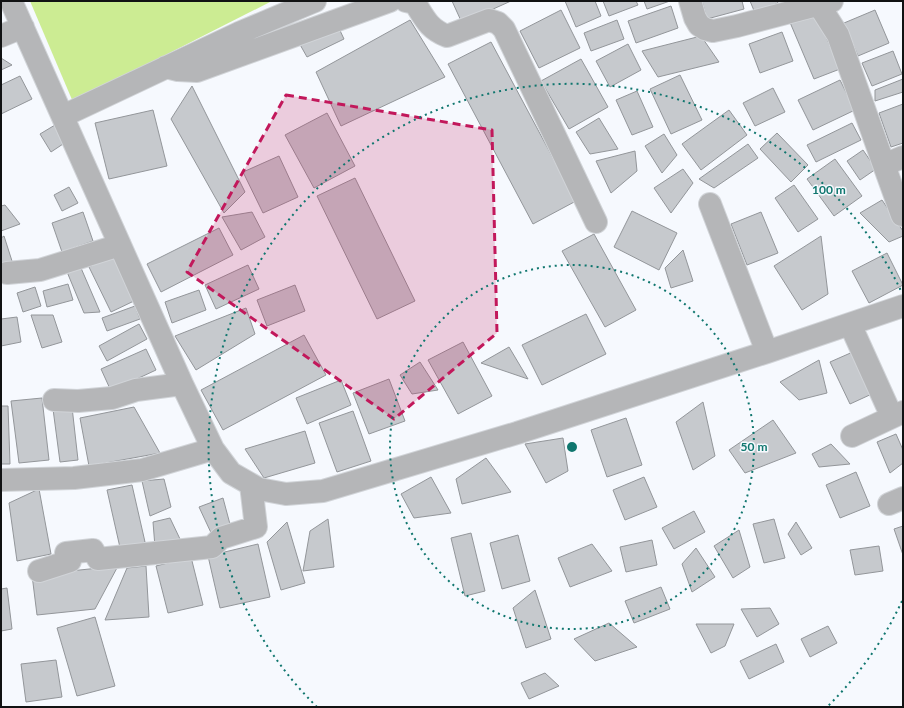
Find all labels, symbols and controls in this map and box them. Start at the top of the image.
text: 100 m [812,182,846,197]
text: 50 m [741,439,767,454]
centre of rings [565,440,579,454]

